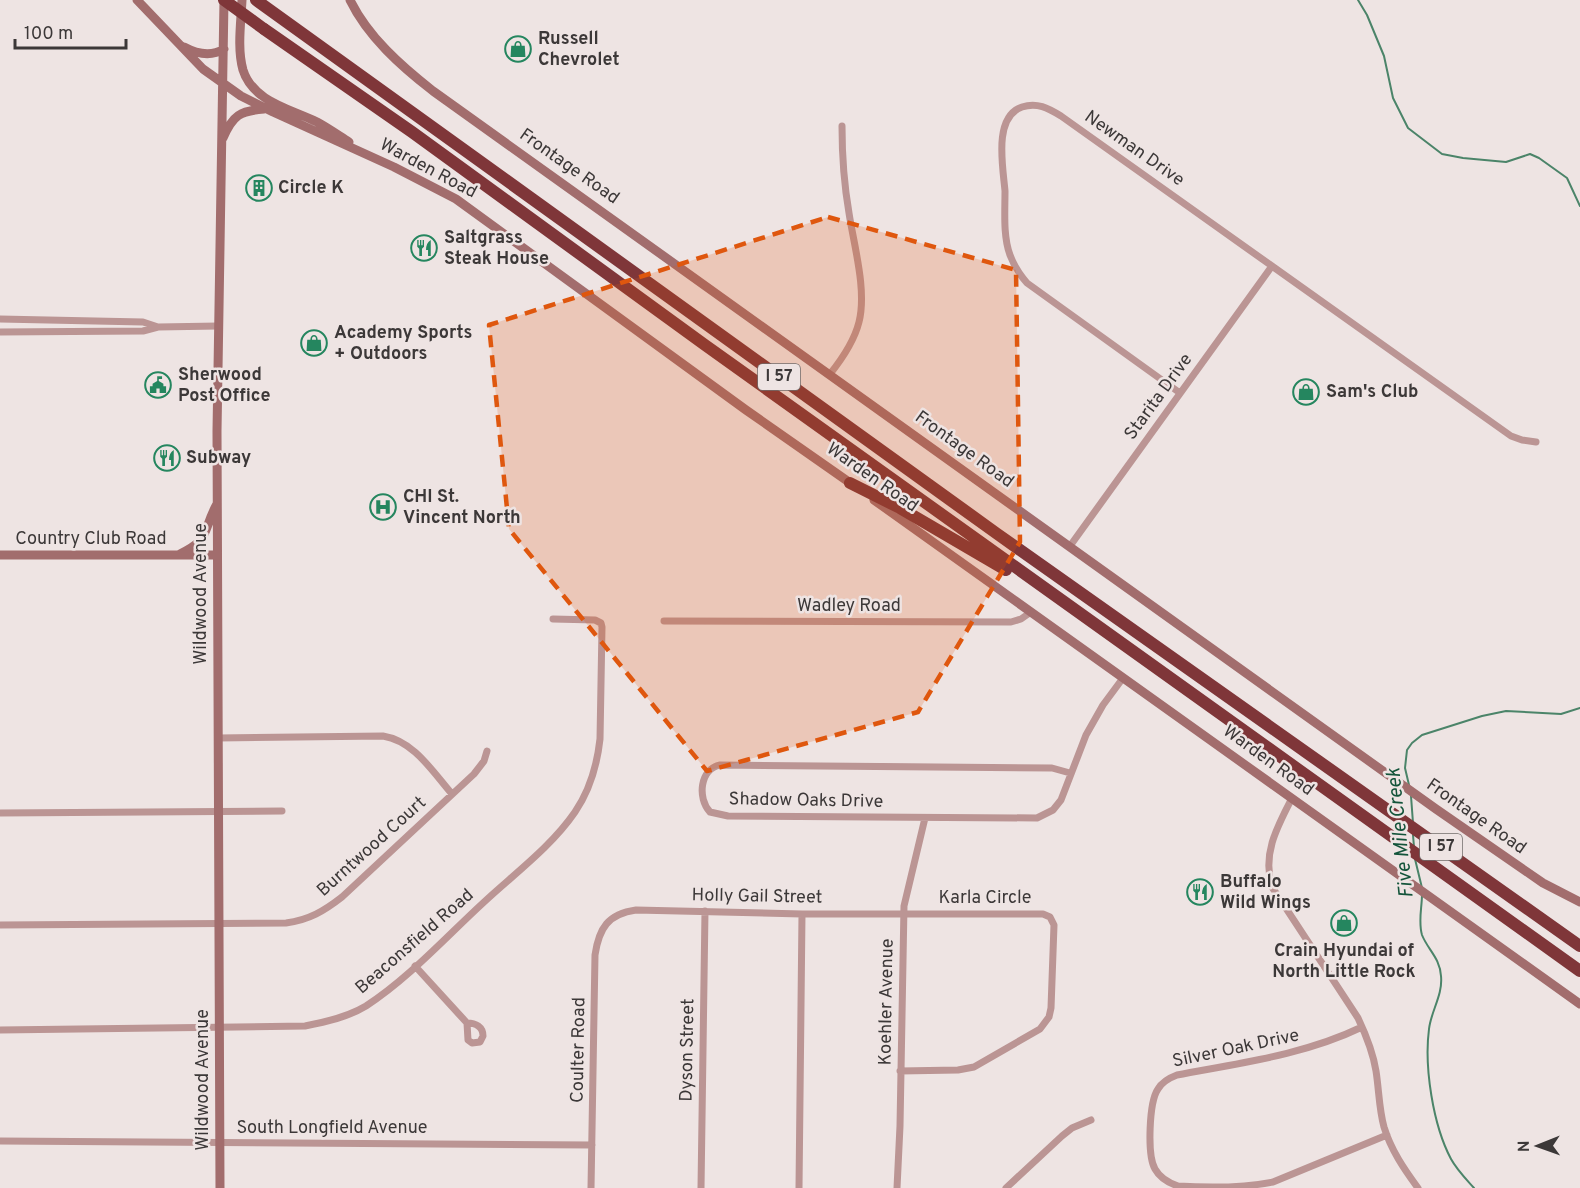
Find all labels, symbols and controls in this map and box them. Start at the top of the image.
scale bar [15,12,126,50]
text: 100 m [24,23,73,46]
place label: Russell Chevrolet [538,28,619,72]
shop icon: Russell Chevrolet [503,34,533,64]
street label: Newman Drive [1079,106,1189,192]
street label: Frontage Road [514,124,624,210]
street label: Warden Road [375,134,481,204]
building icon: Circle K [244,173,274,203]
place label: Circle K [278,177,344,200]
place label: Saltgrass Steak House [444,227,549,271]
restaurant icon: Saltgrass Steak House [409,233,439,263]
place label: Academy Sports + Outdoors [334,322,472,366]
shop icon: Academy Sports + Outdoors [299,328,329,358]
street label: Starita Drive [1120,349,1198,445]
place label: Sherwood Post Office [178,364,271,408]
road number: I 57 [758,364,800,390]
public building icon: Sherwood Post Office [143,370,173,400]
shop icon: Sam's Club [1291,377,1321,407]
place label: Sam's Club [1326,381,1419,404]
street label: Frontage Road [910,406,1018,494]
street label: Warden Road [822,438,922,518]
restaurant icon: Subway [152,443,182,473]
place label: Subway [186,447,251,470]
place label: CHI St. Vincent North [403,486,521,530]
hospital icon: CHI St. Vincent North [368,492,398,522]
street label: Wildwood Avenue [190,523,213,665]
street label: Country Club Road [15,528,167,551]
street label: Wadley Road [797,595,901,618]
street label: Warden Road [1218,720,1318,802]
water label: Five Mile Creek [1381,766,1421,899]
street label: Frontage Road [1421,774,1531,860]
street label: Shadow Oaks Drive [728,788,884,814]
street label: Burntwood Court [313,792,431,902]
road number: I 57 [1420,834,1462,860]
place label: Buffalo Wild Wings [1220,871,1311,915]
restaurant icon: Buffalo Wild Wings [1185,877,1215,907]
street label: Beaconsfield Road [351,884,479,1000]
street label: Holly Gail Street [691,884,823,910]
street label: Karla Circle [939,887,1031,910]
shop icon: Crain Hyundai of North Little Rock [1329,908,1359,938]
street label: Koehler Avenue [874,938,900,1066]
place label: Crain Hyundai of North Little Rock [1272,940,1416,984]
street label: Coulter Road [567,997,591,1103]
street label: Dyson Street [676,998,700,1102]
street label: Wildwood Avenue [192,1009,215,1151]
street label: Silver Oak Drive [1171,1024,1301,1074]
north arrow [1508,1116,1568,1176]
street label: South Longfield Avenue [237,1117,427,1140]
text: N [1515,1140,1535,1152]

